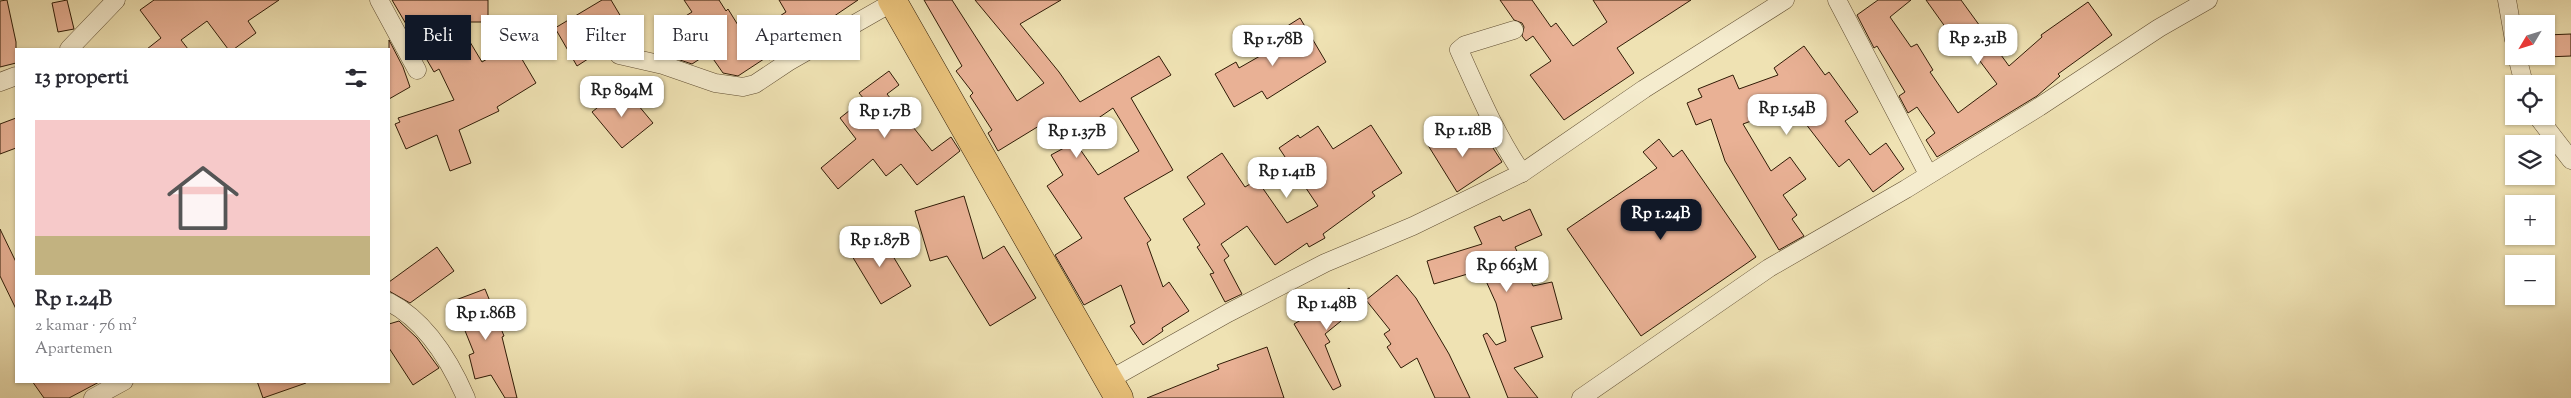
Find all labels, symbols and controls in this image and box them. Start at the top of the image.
chip: Beli [405,15,471,60]
chip: Sewa [481,15,557,60]
chip: Filter [567,15,644,60]
chip: Baru [654,15,727,60]
chip: Apartemen [737,15,860,60]
north arrow [2505,15,2555,65]
map controls [2505,15,2555,305]
pin: Rp 2.31B [1926,23,2030,66]
pin: Rp 1.78B [1221,24,1325,67]
text: Rp 2.31B [1949,28,2007,51]
text: Rp 1.78B [1243,29,1303,52]
text: 13 properti [35,63,128,93]
icon: filters [342,64,370,92]
button: locate [2505,75,2555,125]
pin: Rp 894M [576,76,668,118]
text: Rp 894M [591,80,653,103]
pin: Rp 1.54B [1735,94,1839,136]
pin: Rp 1.7B [839,96,931,139]
text: Rp 1.54B [1759,98,1815,121]
text: Rp 1.7B [859,101,911,124]
pin: Rp 1.37B [1025,116,1129,159]
pin: Rp 1.18B [1411,116,1515,158]
text: Rp 1.18B [1435,120,1491,143]
text: Rp 1.37B [1048,121,1106,144]
button: layers [2505,135,2555,185]
icon: home [158,153,248,243]
pin: Rp 1.41B [1235,156,1339,199]
text: Rp 1.41B [1259,161,1315,184]
button: + [2505,195,2555,245]
pin: Rp 1.24B [1609,198,1713,241]
text: Rp 1.24B [1632,203,1690,226]
pin: Rp 1.87B [828,226,932,268]
text: Rp 1.87B [850,230,910,253]
pin: Rp 663M [1461,250,1553,293]
text: Rp 663M [1477,255,1537,278]
button: − [2505,255,2555,305]
text: Rp 1.24B [35,285,112,315]
pin: Rp 1.48B [1275,288,1379,331]
text: Rp 1.48B [1297,293,1357,316]
pin: Rp 1.86B [434,298,538,341]
text: Rp 1.86B [456,303,516,326]
text: 2 kamar · 76 m² [35,315,137,338]
text: Apartemen [35,338,113,361]

